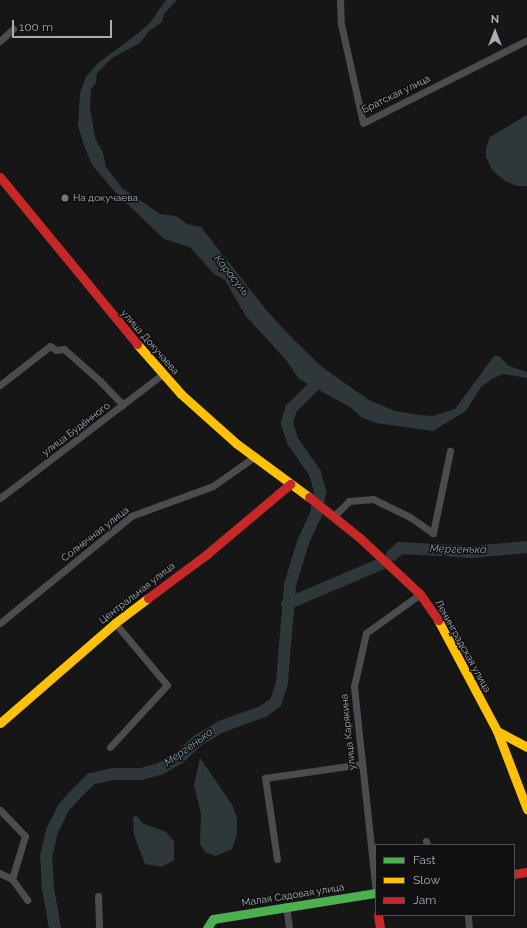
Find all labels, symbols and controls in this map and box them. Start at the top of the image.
scale bar [14,12,114,38]
north arrow [475,12,515,52]
text: N [491,13,499,26]
text: 100 m [19,20,53,34]
street label: Братская улица [360,72,432,116]
place label: На докучаева [73,192,138,204]
marker: На докучаева [60,193,70,203]
water label: Карасуль [211,253,251,299]
street label: улица Докучаева [119,307,181,377]
street label: улица Будённого [40,400,112,458]
street label: Солнечная улица [59,504,131,564]
water label: Мергенька [429,543,487,557]
street label: Центральная улица [97,560,177,626]
street label: Ленинградская улица [432,597,494,695]
street label: улица Карякина [338,693,358,771]
water label: Мергенька [162,726,216,770]
legend [375,844,515,916]
text: Fast [413,853,436,867]
text: Slow [413,873,440,887]
street label: Малая Садовая улица [241,881,345,909]
text: Jam [413,893,436,907]

